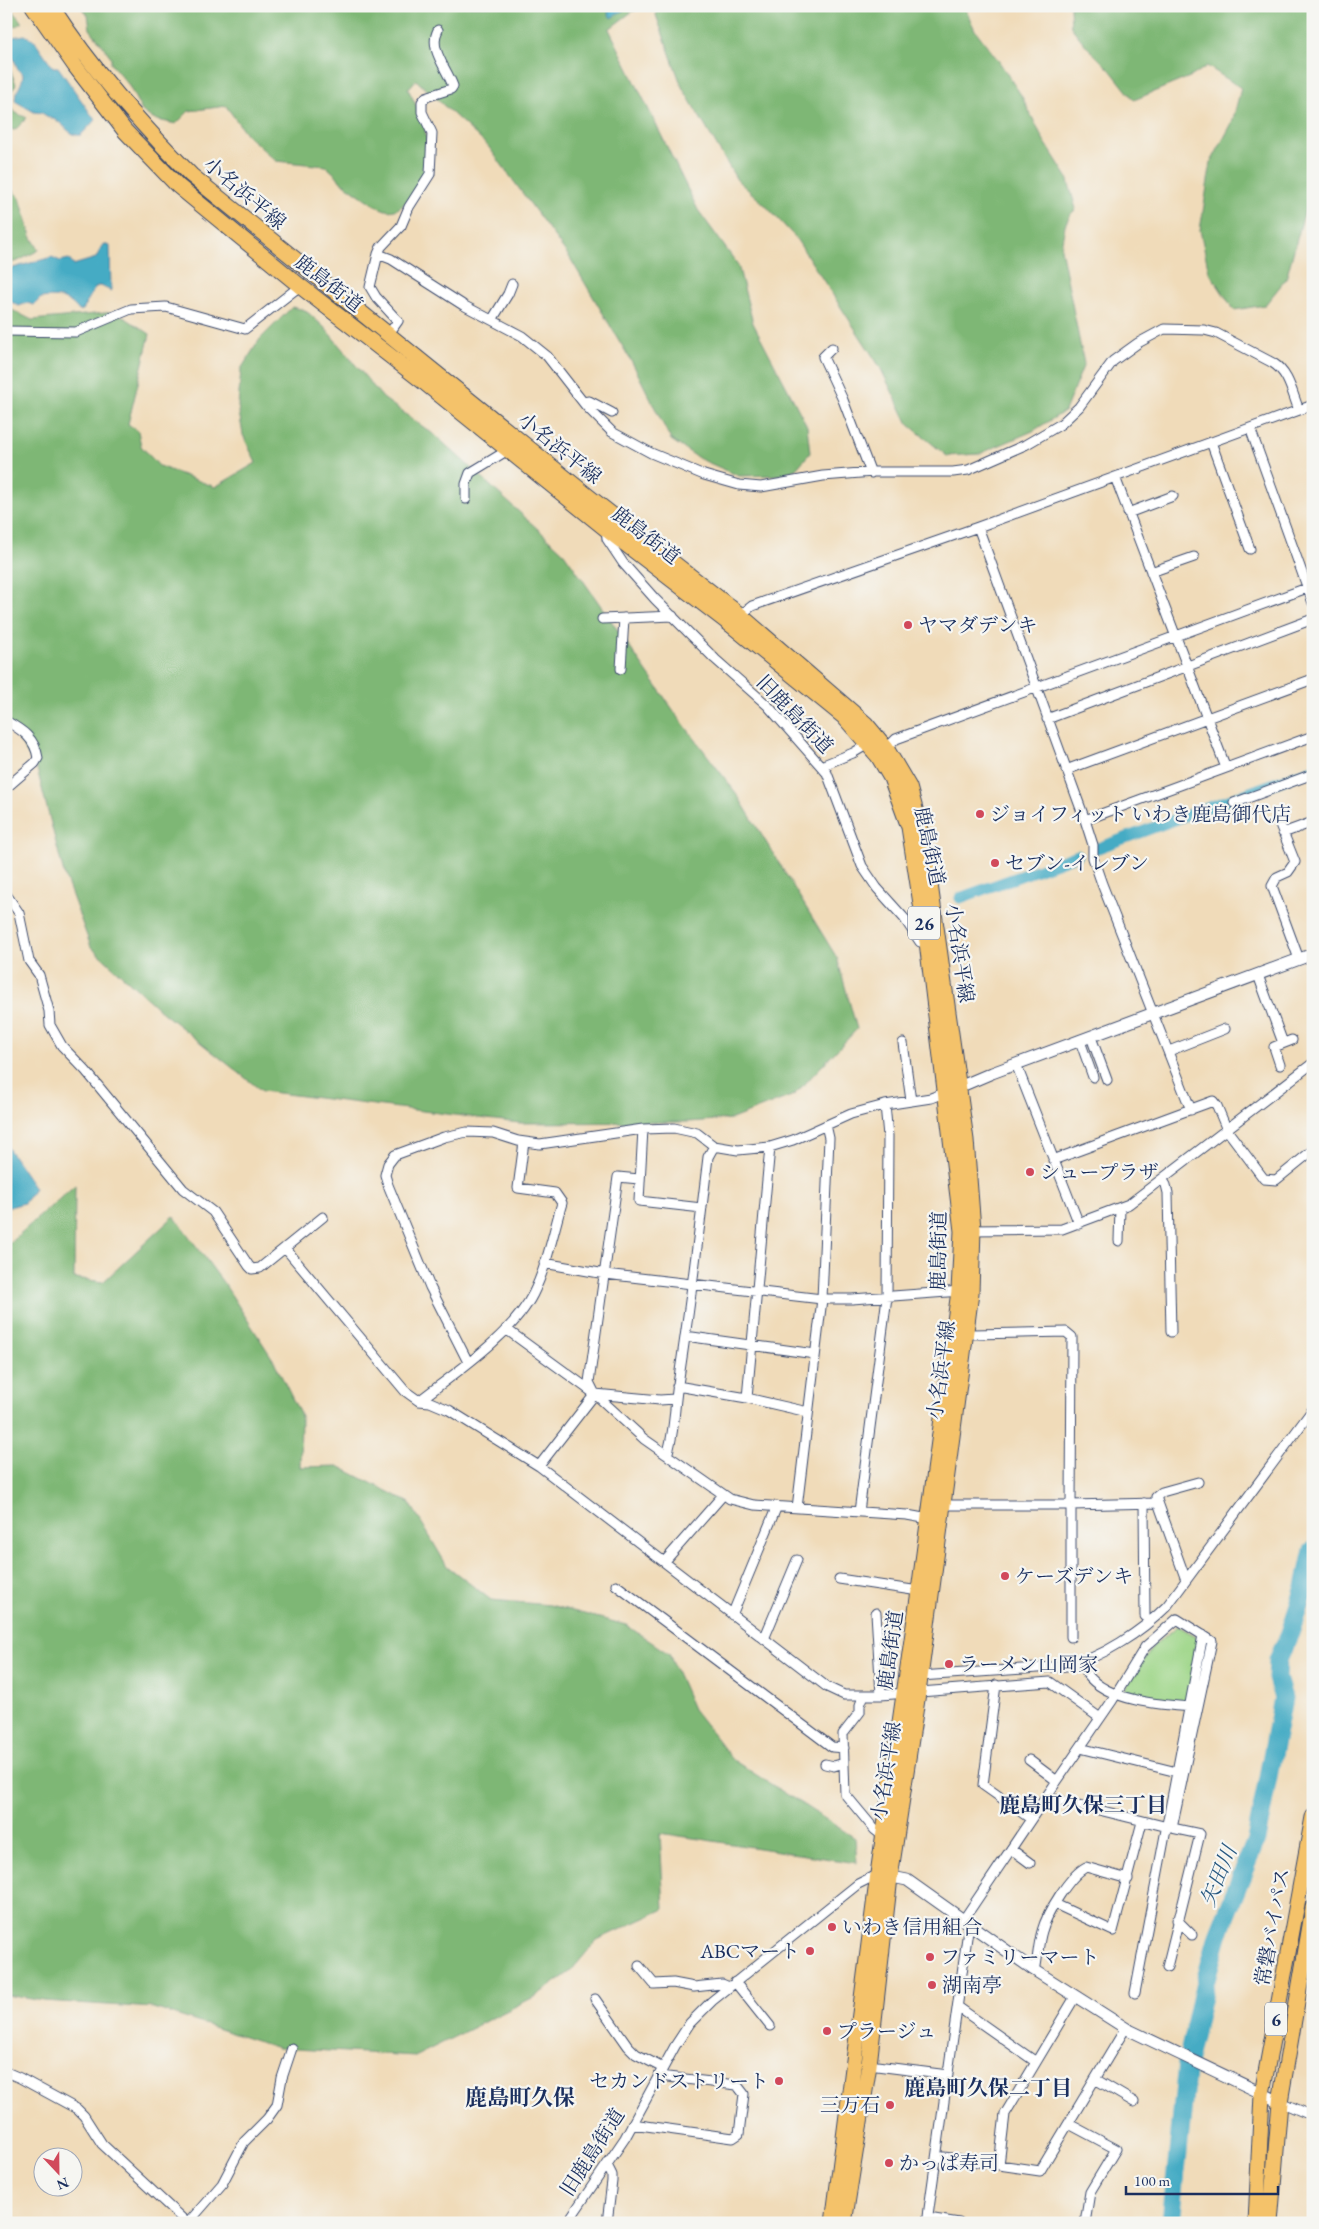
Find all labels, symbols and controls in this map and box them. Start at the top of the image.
street label: 小名浜平線 [198,151,292,235]
street label: 鹿島街道 [289,248,369,318]
street label: 小名浜平線 [513,406,607,490]
street label: 鹿島街道 [606,500,686,570]
place label: ヤマダデンキ [918,612,1038,638]
marker: ヤマダデンキ [902,619,914,631]
street label: 旧鹿島街道 [751,669,839,759]
place label: ジョイフィット いわき鹿島御代店 [990,801,1291,827]
street label: 鹿島街道 [909,804,951,888]
marker: ジョイフィット いわき鹿島御代店 [974,808,986,820]
place label: セブン-イレブン [1005,850,1149,876]
marker: セブン-イレブン [989,857,1001,869]
street label: 小名浜平線 [940,902,980,1004]
road number: 26 [908,906,940,940]
place label: シュープラザ [1040,1159,1159,1185]
marker: シュープラザ [1024,1166,1036,1178]
street label: 鹿島街道 [924,1211,952,1291]
street label: 小名浜平線 [921,1319,961,1421]
place label: ケーズデンキ [1015,1563,1133,1589]
marker: ケーズデンキ [999,1570,1011,1582]
street label: 鹿島街道 [872,1609,908,1691]
place label: ラーメン山岡家 [959,1651,1098,1677]
marker: ラーメン山岡家 [943,1658,955,1670]
street label: 小名浜平線 [865,1720,907,1822]
district label: 鹿島町久保三丁目 [999,1791,1167,1818]
water label: 矢田川 [1194,1840,1243,1910]
street label: 常磐バイパス [1249,1866,1295,1988]
place label: いわき信用組合 [842,1914,982,1940]
marker: いわき信用組合 [826,1921,838,1933]
place label: ABCマート [699,1938,800,1964]
place label: ファミリーマート [940,1944,1100,1970]
marker: ABCマート [804,1945,816,1957]
marker: ファミリーマート [924,1951,936,1963]
place label: 湖南亭 [942,1972,1002,1998]
marker: 湖南亭 [926,1979,938,1991]
road number: 6 [1265,2002,1287,2036]
place label: プラージュ [837,2018,936,2044]
marker: プラージュ [821,2025,833,2037]
place label: セカンドストリート [589,2068,769,2094]
district label: 鹿島町久保二丁目 [904,2074,1072,2101]
marker: セカンドストリート [773,2075,785,2087]
district label: 鹿島町久保 [465,2083,575,2112]
place label: 三万石 [820,2092,880,2118]
marker: 三万石 [884,2099,896,2111]
street label: 旧鹿島街道 [554,2103,630,2201]
north arrow [32,2146,82,2196]
place label: かっぱ寿司 [899,2150,999,2176]
marker: かっぱ寿司 [883,2157,895,2169]
scale bar [1126,2164,1279,2196]
text: 100 m [1134,2171,1171,2190]
text: N [54,2174,71,2195]

